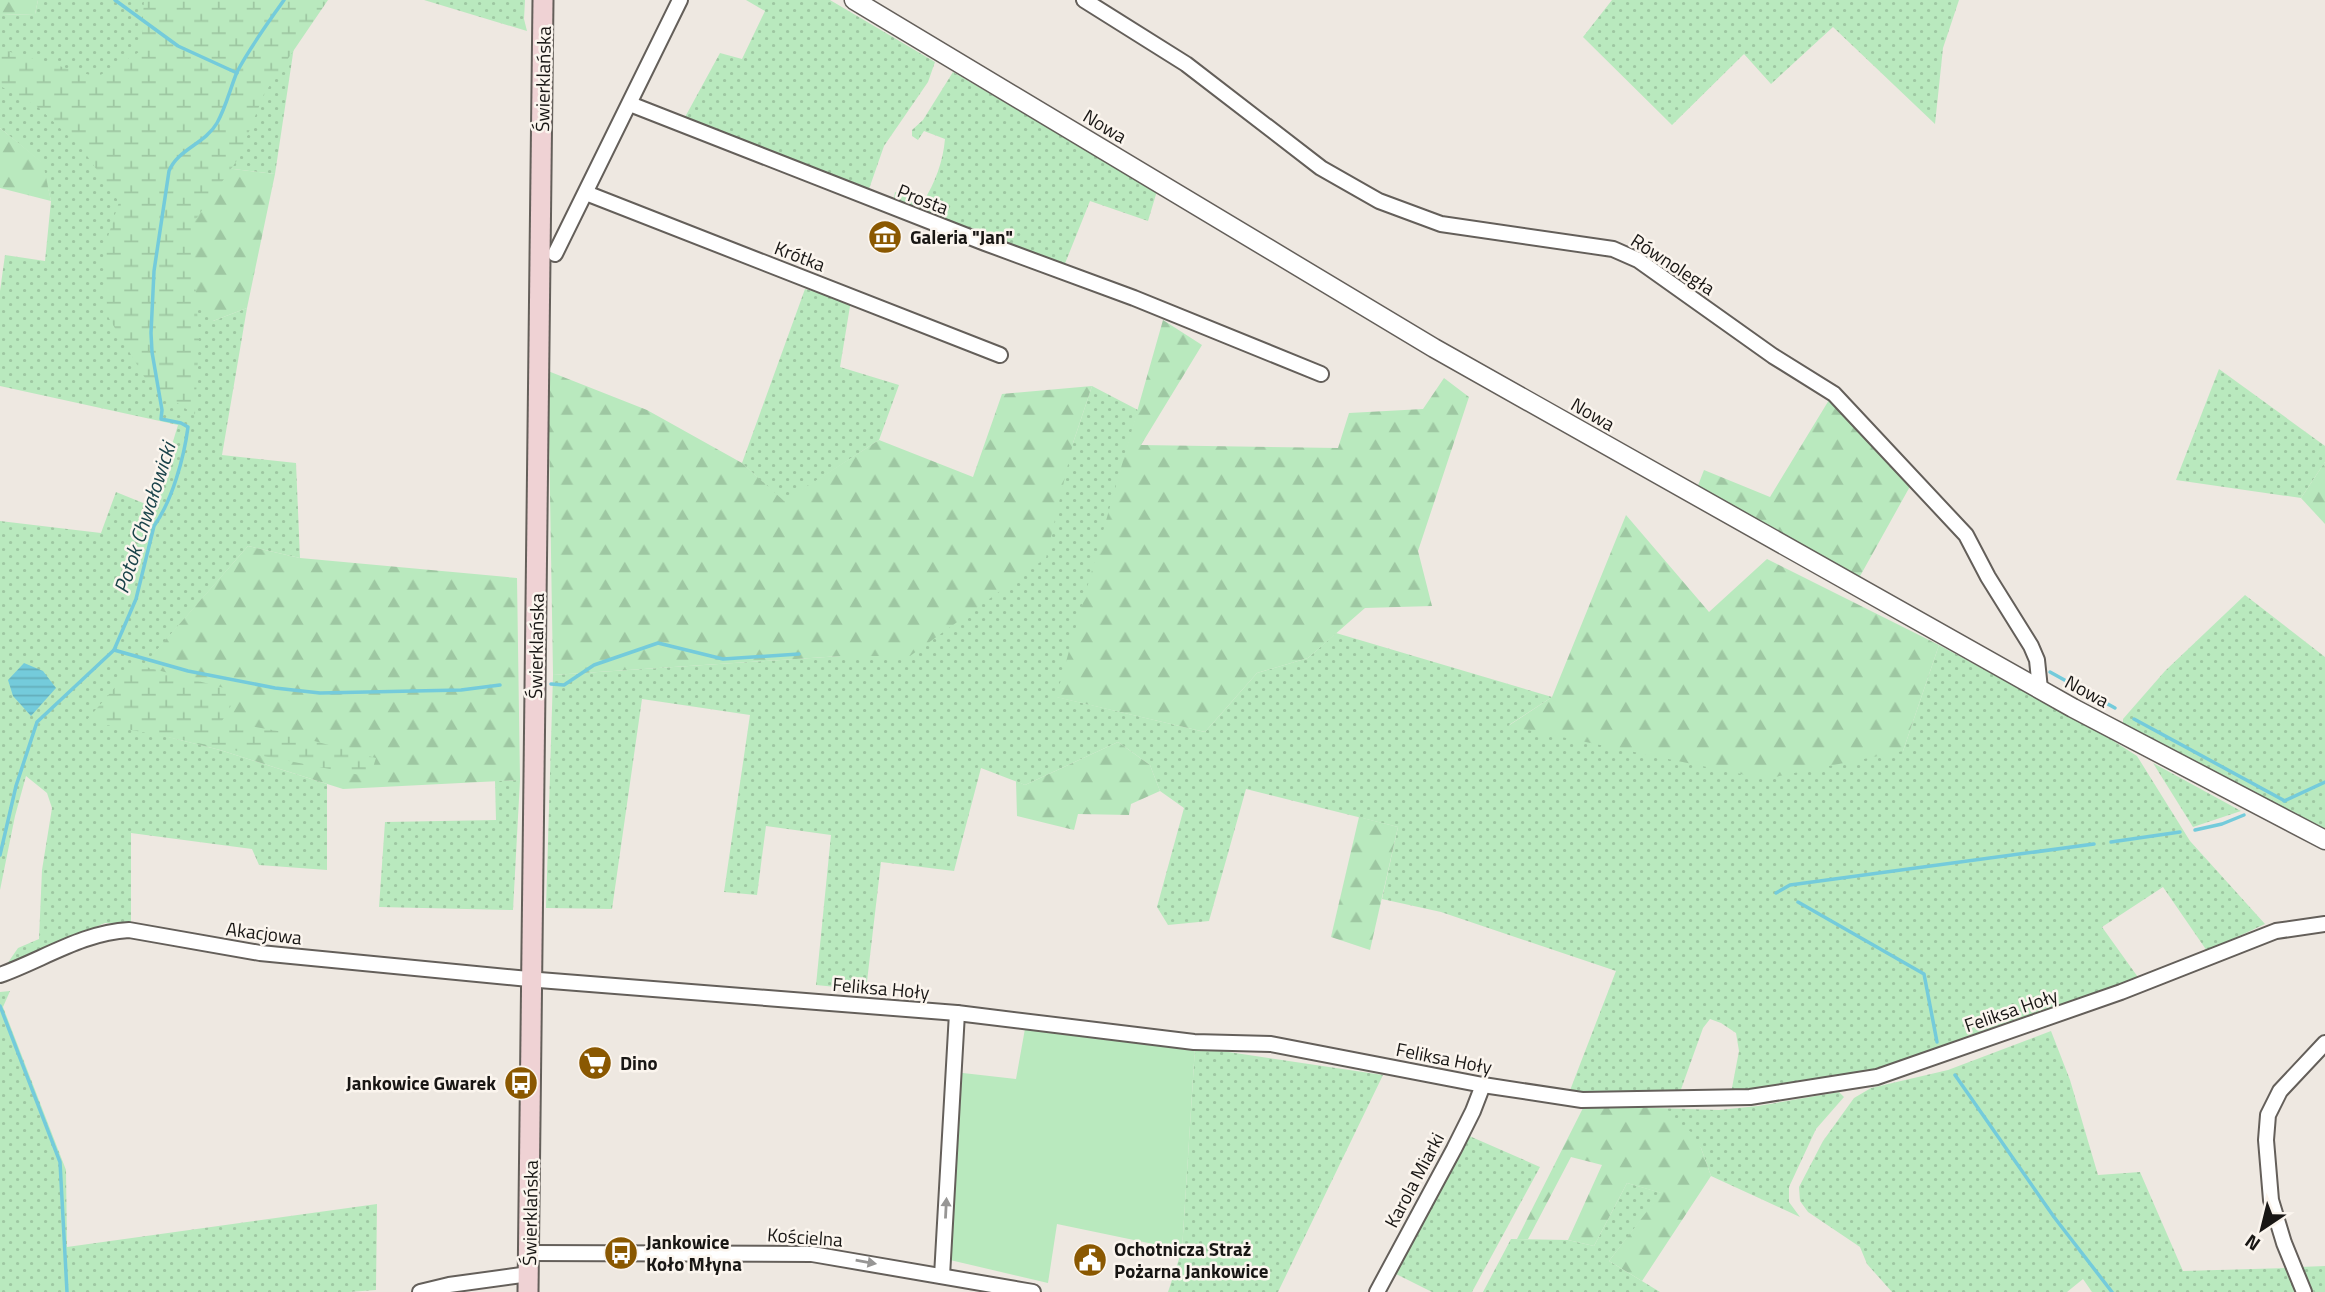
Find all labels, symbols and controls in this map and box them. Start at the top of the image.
street label: Świerklańska [527,25,558,132]
street label: Nowa [1078,101,1133,150]
street label: Prosta [893,176,953,222]
museum icon: Galeria "Jan" [866,218,904,256]
place label: Galeria "Jan" [910,222,1013,251]
street label: Równoległa [1625,225,1722,302]
street label: Krótka [771,233,830,279]
street label: Nowa [1566,389,1621,438]
water label: Potok Chwałowicki [105,436,184,597]
street label: Świerklańska [520,592,551,699]
street label: Nowa [2060,667,2115,715]
street label: Akacjowa [224,913,304,952]
street label: Feliksa Hoły [831,969,931,1006]
street label: Feliksa Hoły [1960,980,2062,1039]
street label: Feliksa Hoły [1394,1034,1495,1081]
supermarket icon: Dino [576,1044,614,1082]
place label: Dino [620,1048,658,1077]
bus stop icon: Jankowice Gwarek [502,1064,540,1102]
place label: Jankowice Gwarek [346,1068,496,1097]
street label: Karola Miarki [1376,1127,1451,1233]
street label: Świerklańska [514,1159,545,1266]
north arrow [2227,1194,2297,1264]
one-way arrow [941,1196,952,1218]
street label: Kościelna [766,1219,844,1254]
place label: Jankowice Koło Młyna [646,1227,742,1278]
text: N [2238,1228,2266,1259]
bus stop icon: Jankowice Koło Młyna [602,1234,640,1272]
place label: Ochotnicza Straż Pożarna Jankowice [1114,1234,1269,1285]
public building icon: Ochotnicza Straż Pożarna Jankowice [1071,1241,1109,1279]
one-way arrow [855,1257,877,1268]

